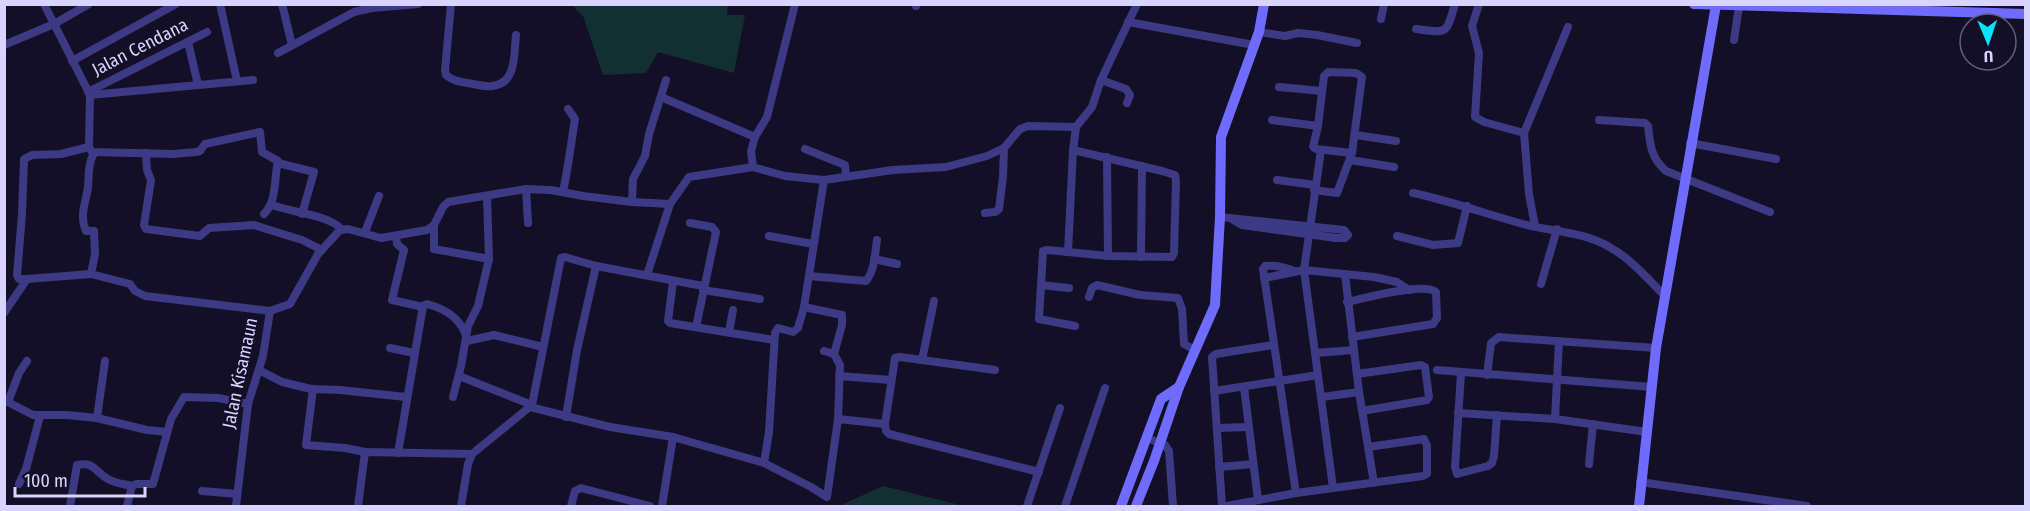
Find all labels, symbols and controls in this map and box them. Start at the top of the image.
north arrow [1958,12,2018,72]
street label: Jalan Cendana [88,13,192,81]
text: U [1983,47,1994,66]
street label: Jalan Kisamaun [218,316,262,430]
scale bar [15,460,146,498]
text: 100 m [24,470,68,492]

